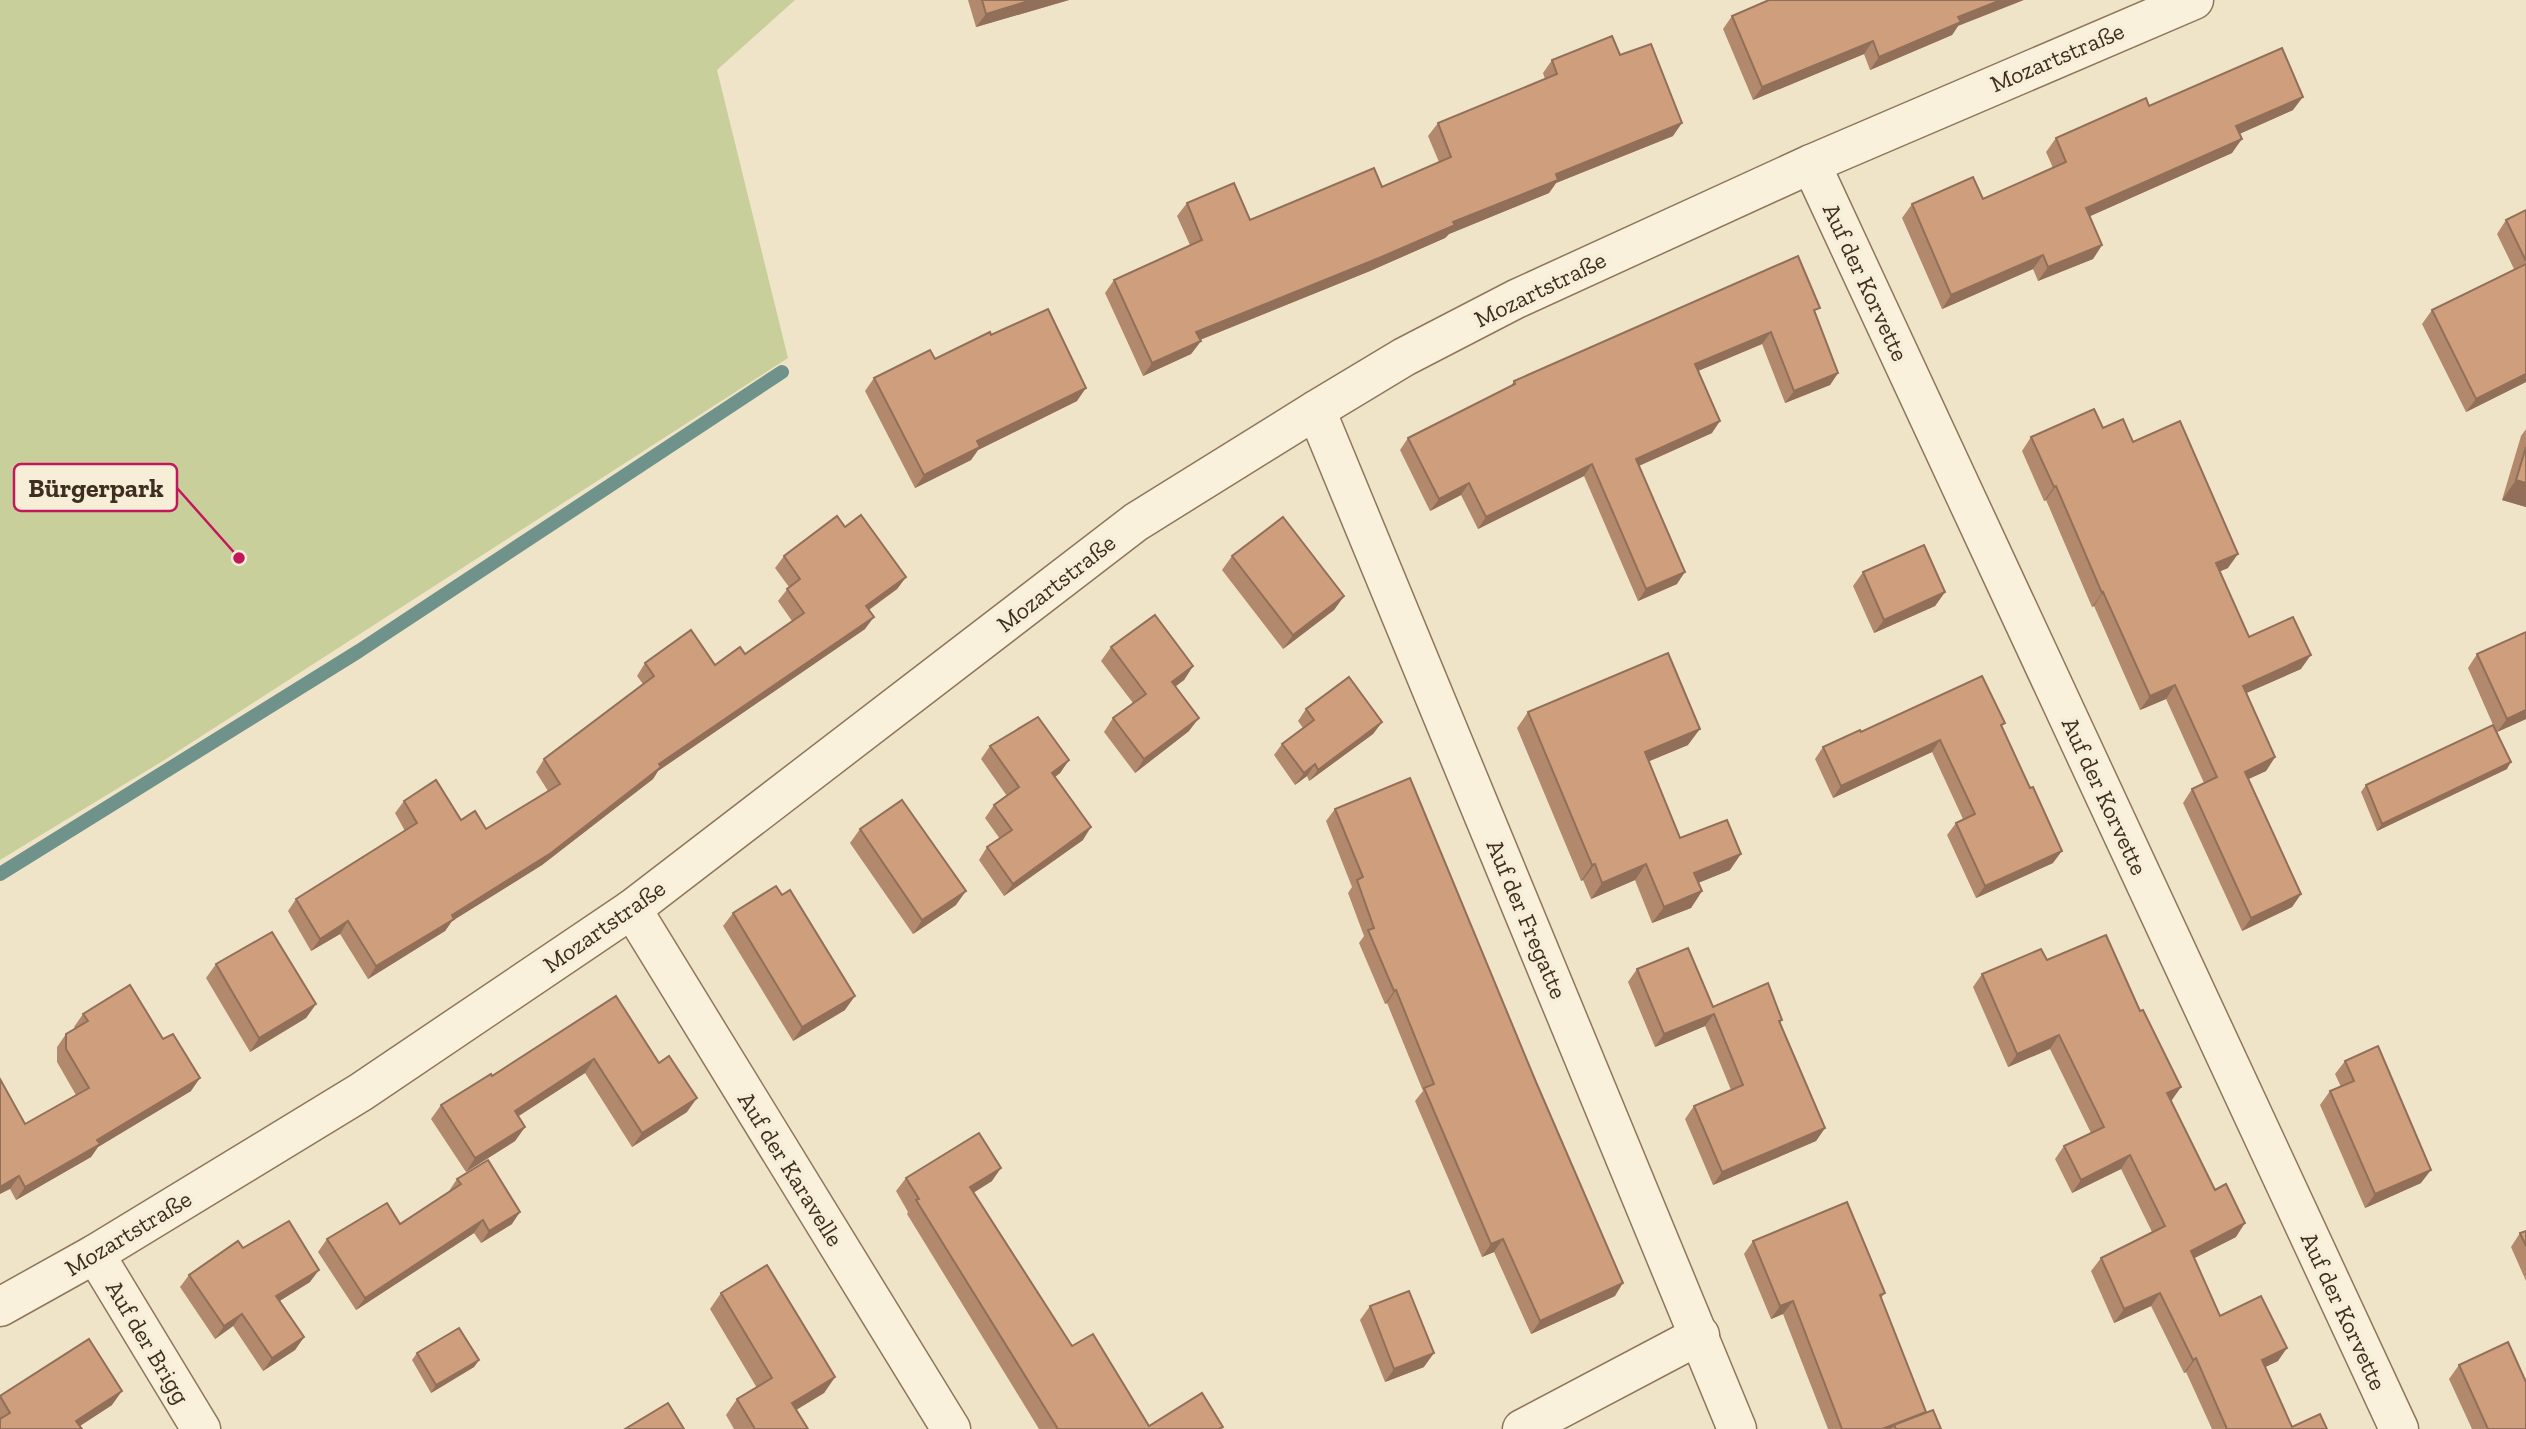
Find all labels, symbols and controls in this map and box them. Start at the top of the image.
street label: Mozartstraße [1986,16,2128,98]
street label: Auf der Korvette [1817,198,1915,366]
street label: Mozartstraße [1470,245,1610,333]
callout: Bürgerpark [14,464,177,511]
text: Bürgerpark [28,472,164,504]
street label: Mozartstraße [991,528,1121,638]
street label: Auf der Korvette [2056,712,2154,880]
street label: Auf der Fregatte [1480,835,1574,1003]
street label: Mozartstraße [537,873,671,979]
street label: Auf der Karavelle [732,1086,850,1252]
street label: Mozartstraße [59,1184,197,1282]
street label: Auf der Korvette [2295,1227,2393,1395]
street label: Auf der Brigg [100,1275,196,1409]

